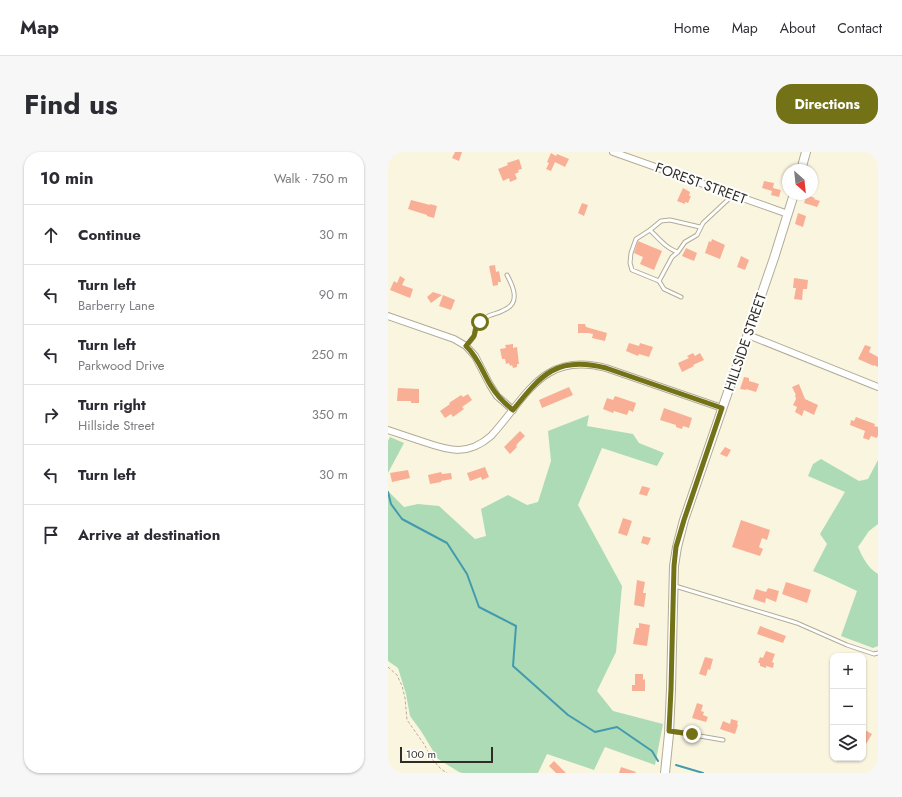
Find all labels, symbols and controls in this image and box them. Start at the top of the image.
text: Map [20,14,59,41]
text: Home [674,18,710,38]
text: Map [732,18,758,38]
text: About [780,18,815,38]
text: Contact [837,18,882,38]
text: Find us [24,84,118,125]
button: Directions [776,84,878,124]
street label: FOREST STREET [653,157,750,209]
north arrow [782,164,818,200]
text: 10 min [40,166,93,190]
text: Walk · 750 m [274,169,348,188]
icon: ahead [40,224,62,246]
text: Continue [78,224,141,246]
text: 30 m [319,225,348,244]
text: Turn left [78,274,136,296]
icon: left [40,284,62,306]
text: 90 m [319,285,348,304]
street label: HILLSIDE STREET [719,290,771,394]
text: Barberry Lane [78,296,155,315]
route start [471,313,489,331]
text: Turn left [78,334,136,356]
icon: left [40,344,62,366]
text: 250 m [311,345,348,364]
text: Parkwood Drive [78,356,164,375]
text: Turn right [78,394,146,416]
icon: right [40,404,62,426]
text: 350 m [312,405,348,424]
text: Hillside Street [78,416,154,435]
icon: left [40,464,62,486]
text: Turn left [78,464,136,486]
text: 30 m [319,465,348,484]
icon: arrive [40,524,62,546]
text: Arrive at destination [78,524,220,546]
map controls [830,653,866,761]
button: + [830,653,866,689]
button: − [830,689,866,725]
route end [683,725,701,743]
button: layers [830,725,866,761]
scale bar [400,745,493,764]
text: 100 m [406,746,436,762]

